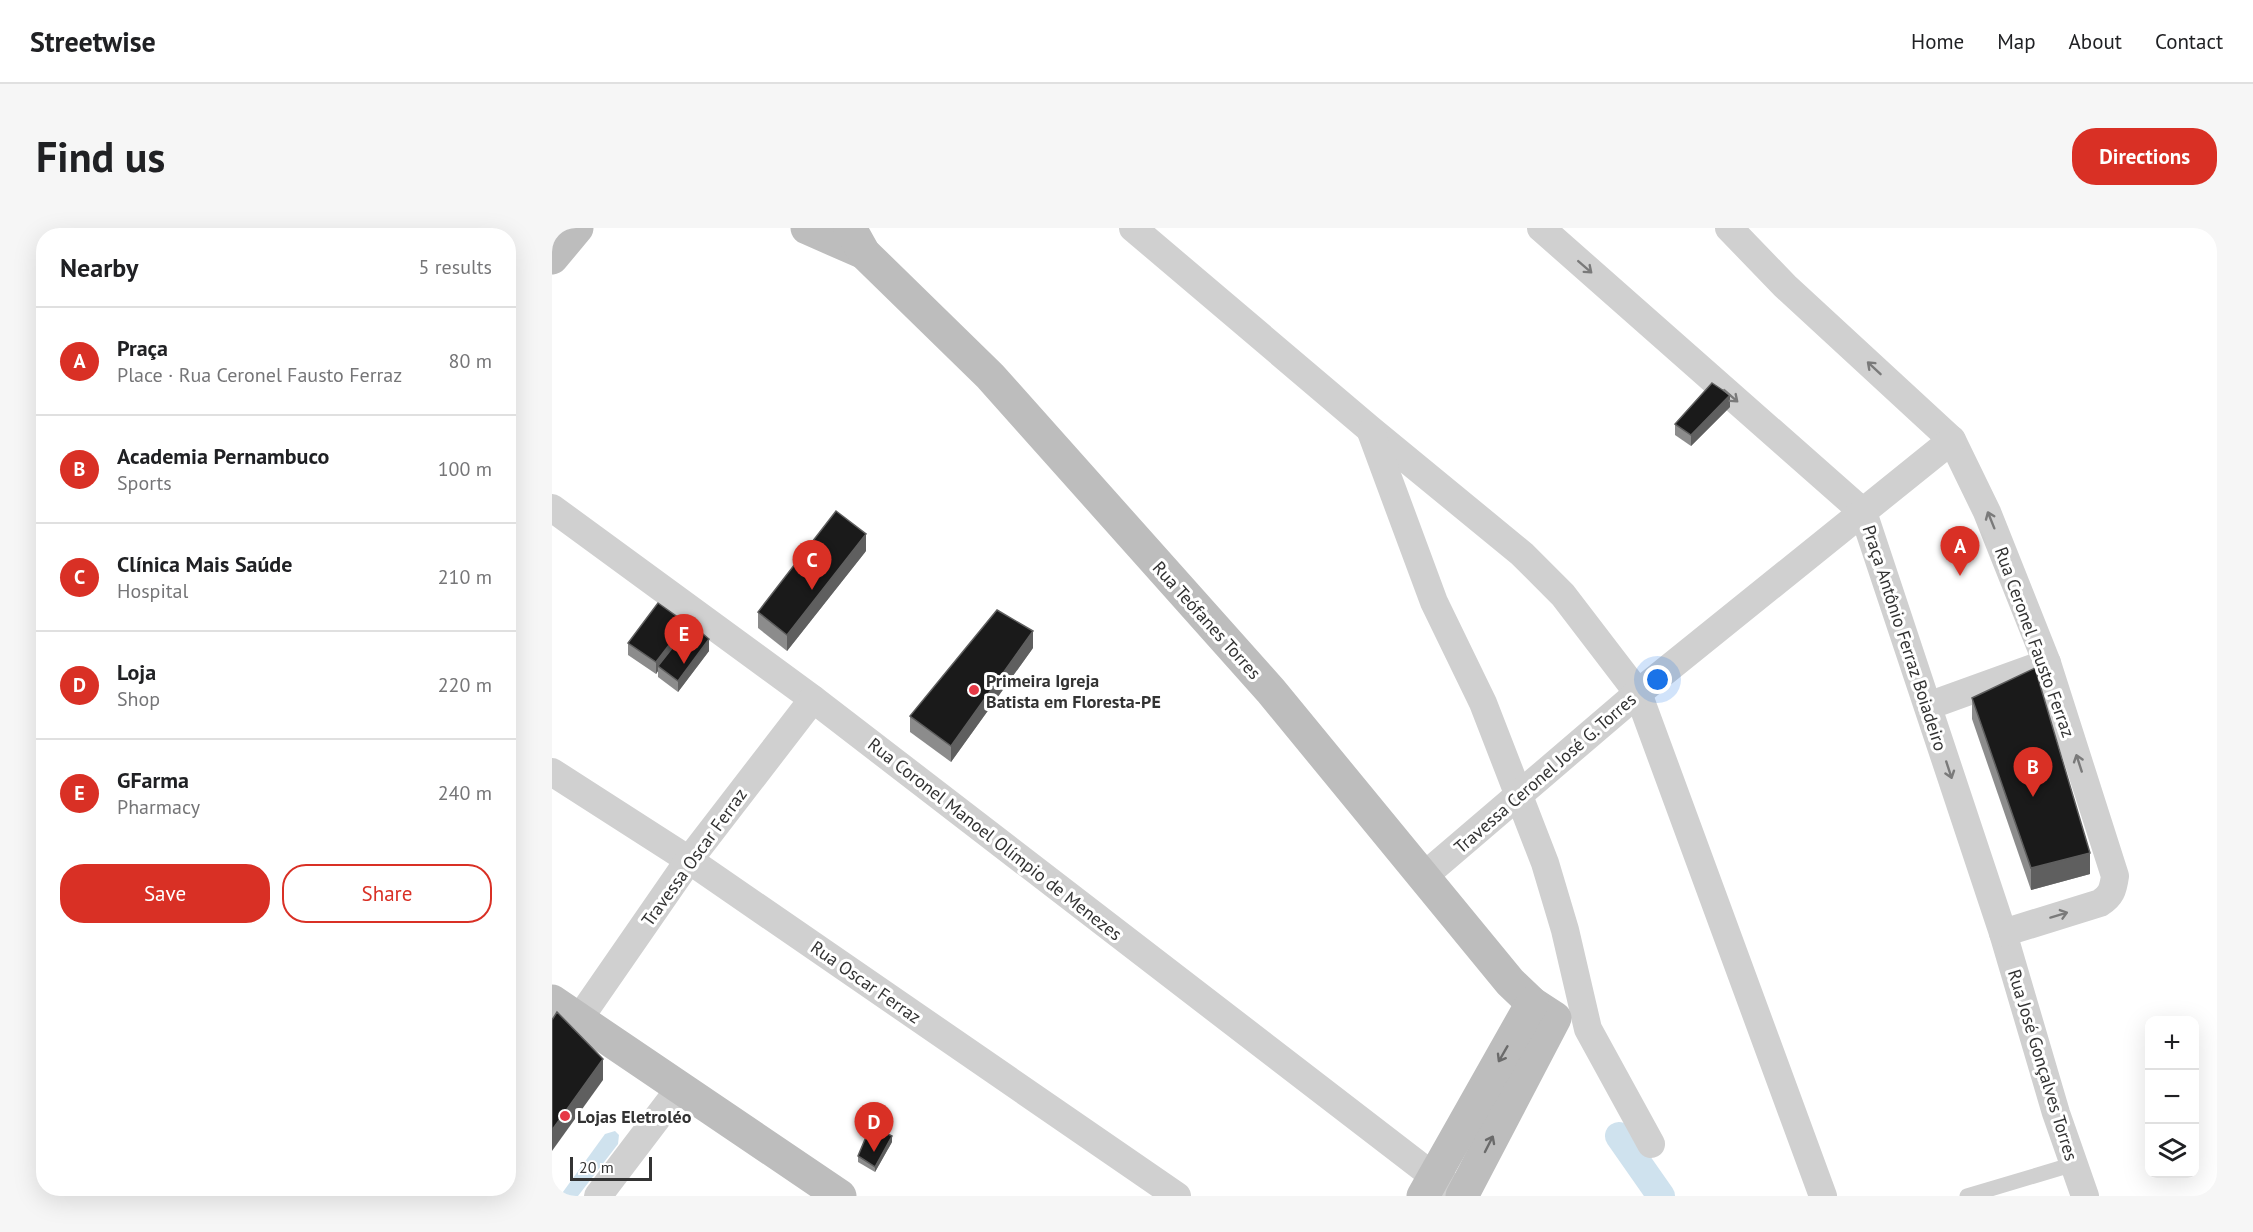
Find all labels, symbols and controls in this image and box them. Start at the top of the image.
text: Streetwise [30,23,156,60]
text: Home [1911,28,1964,55]
text: Map [1997,28,2036,55]
text: About [2069,28,2122,55]
text: Contact [2155,28,2223,55]
button: Directions [2072,128,2217,185]
text: Find us [36,129,165,184]
text: Nearby [60,251,138,284]
text: 5 results [419,254,492,280]
one-way arrow [1577,260,1592,274]
text: Praça [117,334,168,362]
text: A [73,348,86,374]
text: 80 m [449,348,492,374]
text: Place · Rua Ceronel Fausto Ferraz [117,362,402,388]
one-way arrow [1867,362,1882,376]
one-way arrow [1724,389,1739,403]
text: Academia Pernambuco [117,442,329,470]
text: B [74,456,85,482]
text: 100 m [438,456,492,482]
text: Sports [117,470,172,496]
one-way arrow [1985,512,1996,530]
street label: Praça Antônio Ferraz Boiadeiro [1858,522,1952,754]
pin: A [1940,526,1980,576]
pin: C [792,540,832,590]
street label: Rua Ceronel Fausto Ferraz [1990,544,2080,740]
text: Clínica Mais Saúde [117,550,292,578]
street label: Rua Teófanes Torres [1148,556,1266,684]
text: C [74,564,85,590]
text: 210 m [438,564,492,590]
text: Hospital [117,578,188,604]
pin: E [664,614,704,664]
text: Loja [117,658,156,686]
your location [1643,665,1672,694]
place label: Primeira Igreja Batista em Floresta-PE [986,669,1161,713]
text: D [73,672,86,698]
text: 220 m [438,672,492,698]
marker: Primeira Igreja Batista em Floresta-PE [967,683,981,697]
text: Shop [117,686,160,712]
street label: Travessa Ceronel José G. Torres [1449,688,1641,858]
street label: Rua Coronel Manoel Olímpio de Menezes [863,733,1127,945]
pin: B [2014,748,2052,797]
one-way arrow [2072,754,2083,773]
one-way arrow [1944,760,1955,779]
text: GFarma [117,766,189,794]
text: E [74,780,85,806]
text: 240 m [438,780,492,806]
street label: Travessa Oscar Ferraz [636,783,752,931]
text: Pharmacy [117,794,200,820]
button: Save [60,864,270,923]
button: Share [282,864,492,923]
one-way arrow [2049,909,2068,920]
street label: Rua Oscar Ferraz [806,935,926,1029]
street label: Rua José Gonçalves Torres [2003,967,2083,1163]
map controls [2145,1016,2199,1178]
button: + [2145,1016,2199,1070]
one-way arrow [1497,1045,1509,1062]
button: − [2145,1070,2199,1124]
pin: D [854,1102,894,1152]
place label: Lojas Eletroléo [577,1105,692,1128]
marker: Lojas Eletroléo [558,1109,572,1123]
button: layers [2145,1124,2199,1178]
one-way arrow [1483,1135,1495,1153]
scale bar [570,1154,652,1182]
text: 20 m [579,1157,614,1177]

